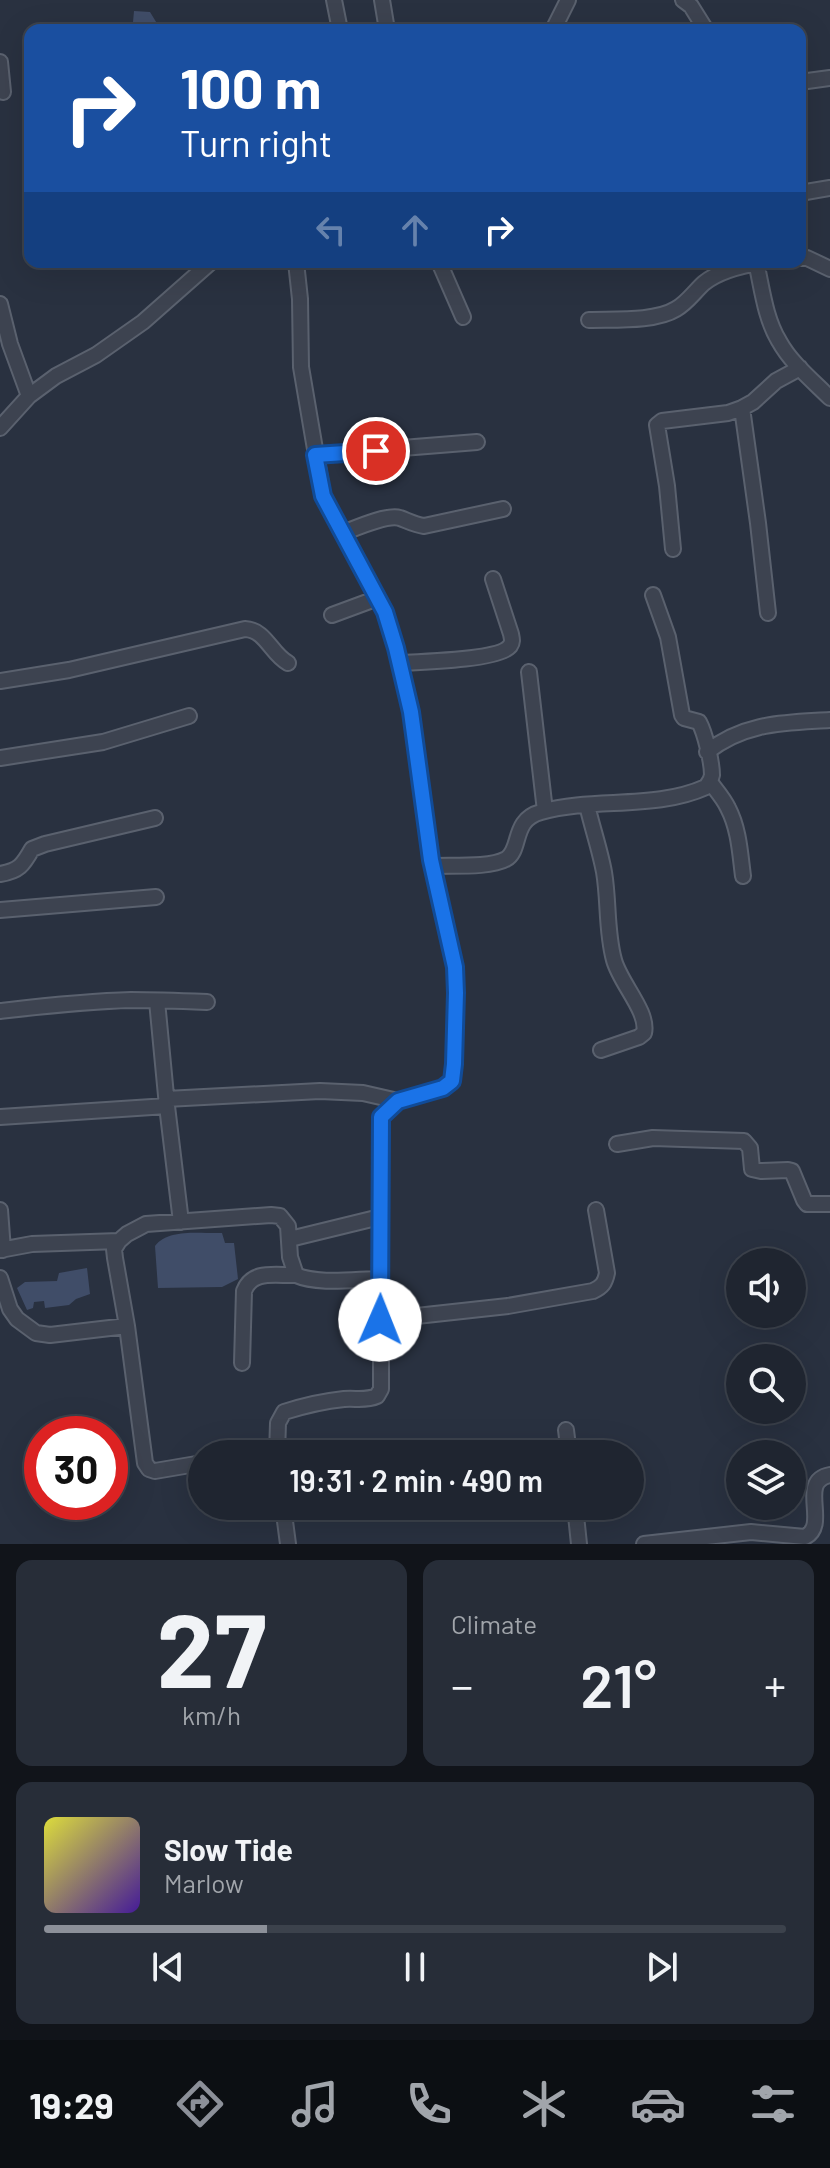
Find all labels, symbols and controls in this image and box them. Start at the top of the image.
text: 100 m [180,53,322,120]
icon: right [48,56,152,160]
text: Turn right [180,121,332,164]
icon: left [309,208,353,252]
icon: ahead [393,208,437,252]
icon: right [477,208,521,252]
pin [342,417,410,485]
icon: arrive [354,429,398,473]
map controls [726,1248,806,1520]
button: sound [726,1248,806,1328]
position arrow [338,1278,422,1362]
button: search [726,1344,806,1424]
speed limit sign: 30 [24,1416,128,1520]
button: layers [726,1440,806,1520]
text: 19:31 · 2 min · 490 m [289,1462,543,1498]
text: 27 [157,1584,266,1709]
text: Climate [451,1608,537,1639]
text: 21° [580,1648,657,1720]
text: − [451,1658,473,1711]
text: + [764,1658,786,1711]
text: km/h [182,1699,241,1730]
text: Slow Tide [164,1831,293,1867]
text: Marlow [164,1867,244,1898]
icon: previous [146,1945,190,1989]
icon: pause [393,1945,437,1989]
icon: next [640,1945,684,1989]
icon: directions [172,2076,228,2132]
icon: music [287,2076,343,2132]
icon: phone [401,2076,457,2132]
icon: climate [516,2076,572,2132]
icon: car [630,2076,686,2132]
icon: filters [745,2076,801,2132]
text: 19:29 [29,2083,114,2126]

